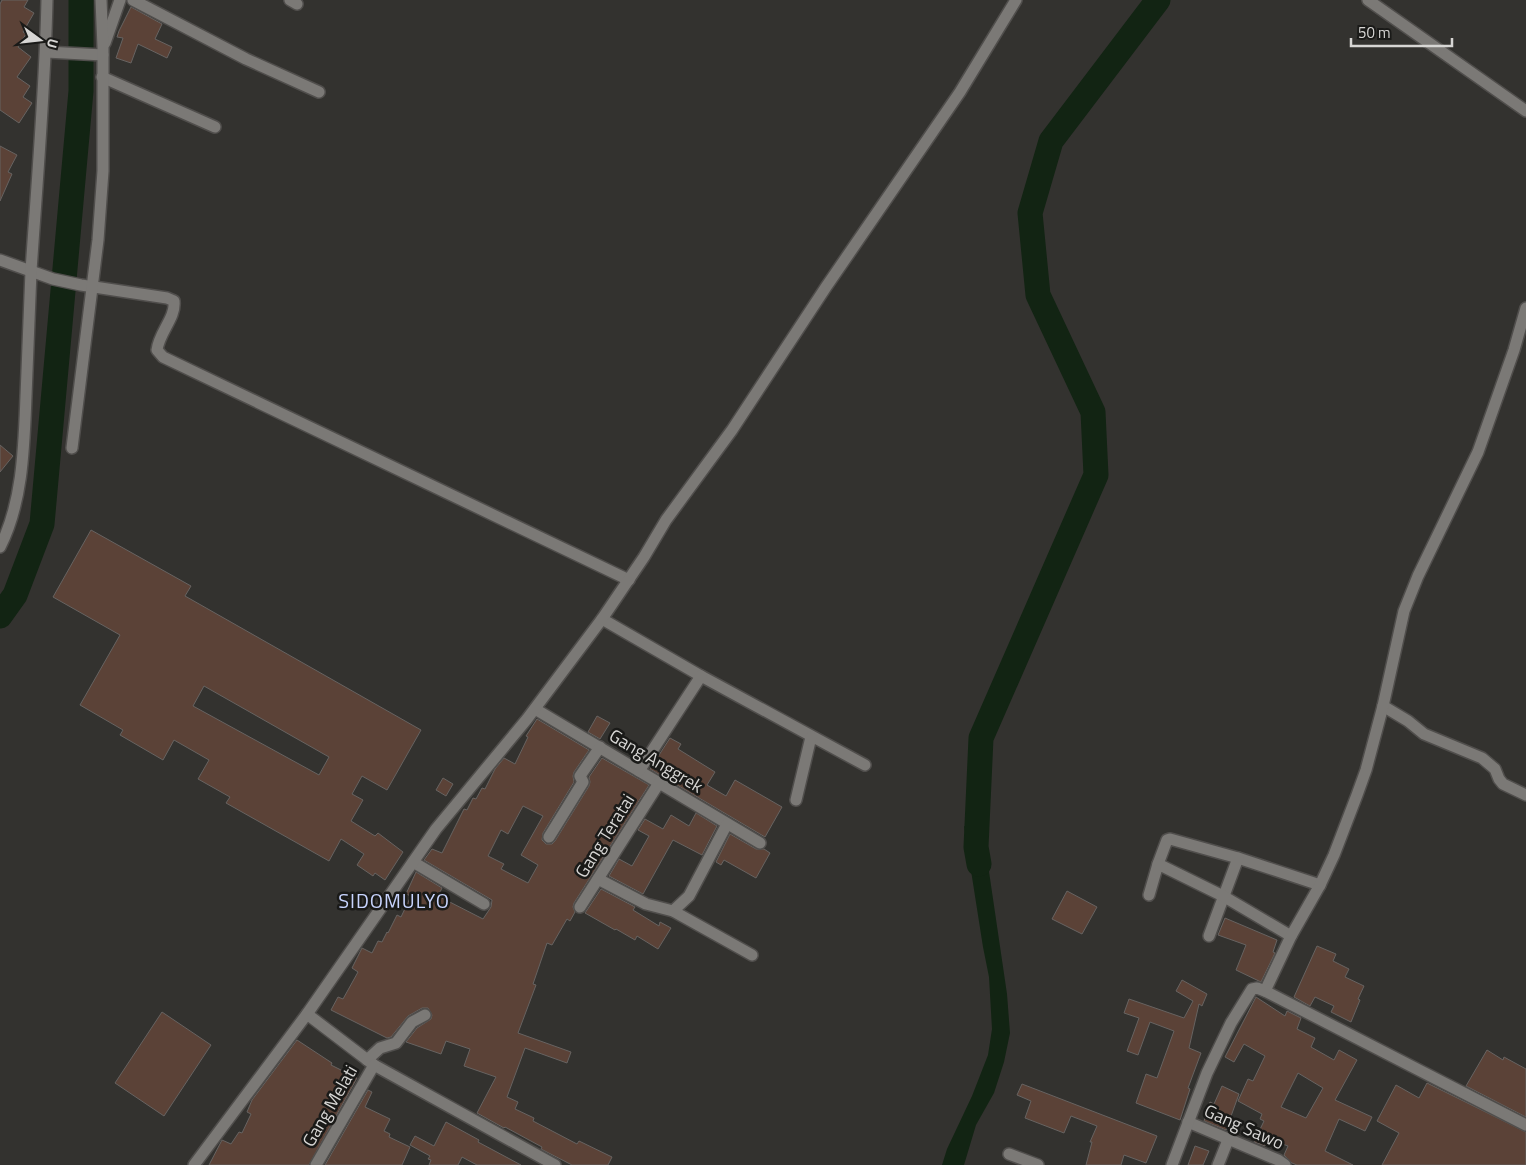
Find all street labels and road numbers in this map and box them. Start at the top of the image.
street label: Gang Anggrek [604,722,709,800]
street label: Gang Teratai [568,789,641,883]
street label: Gang Melati [295,1060,364,1152]
street label: Gang Sawo [1200,1097,1288,1156]

